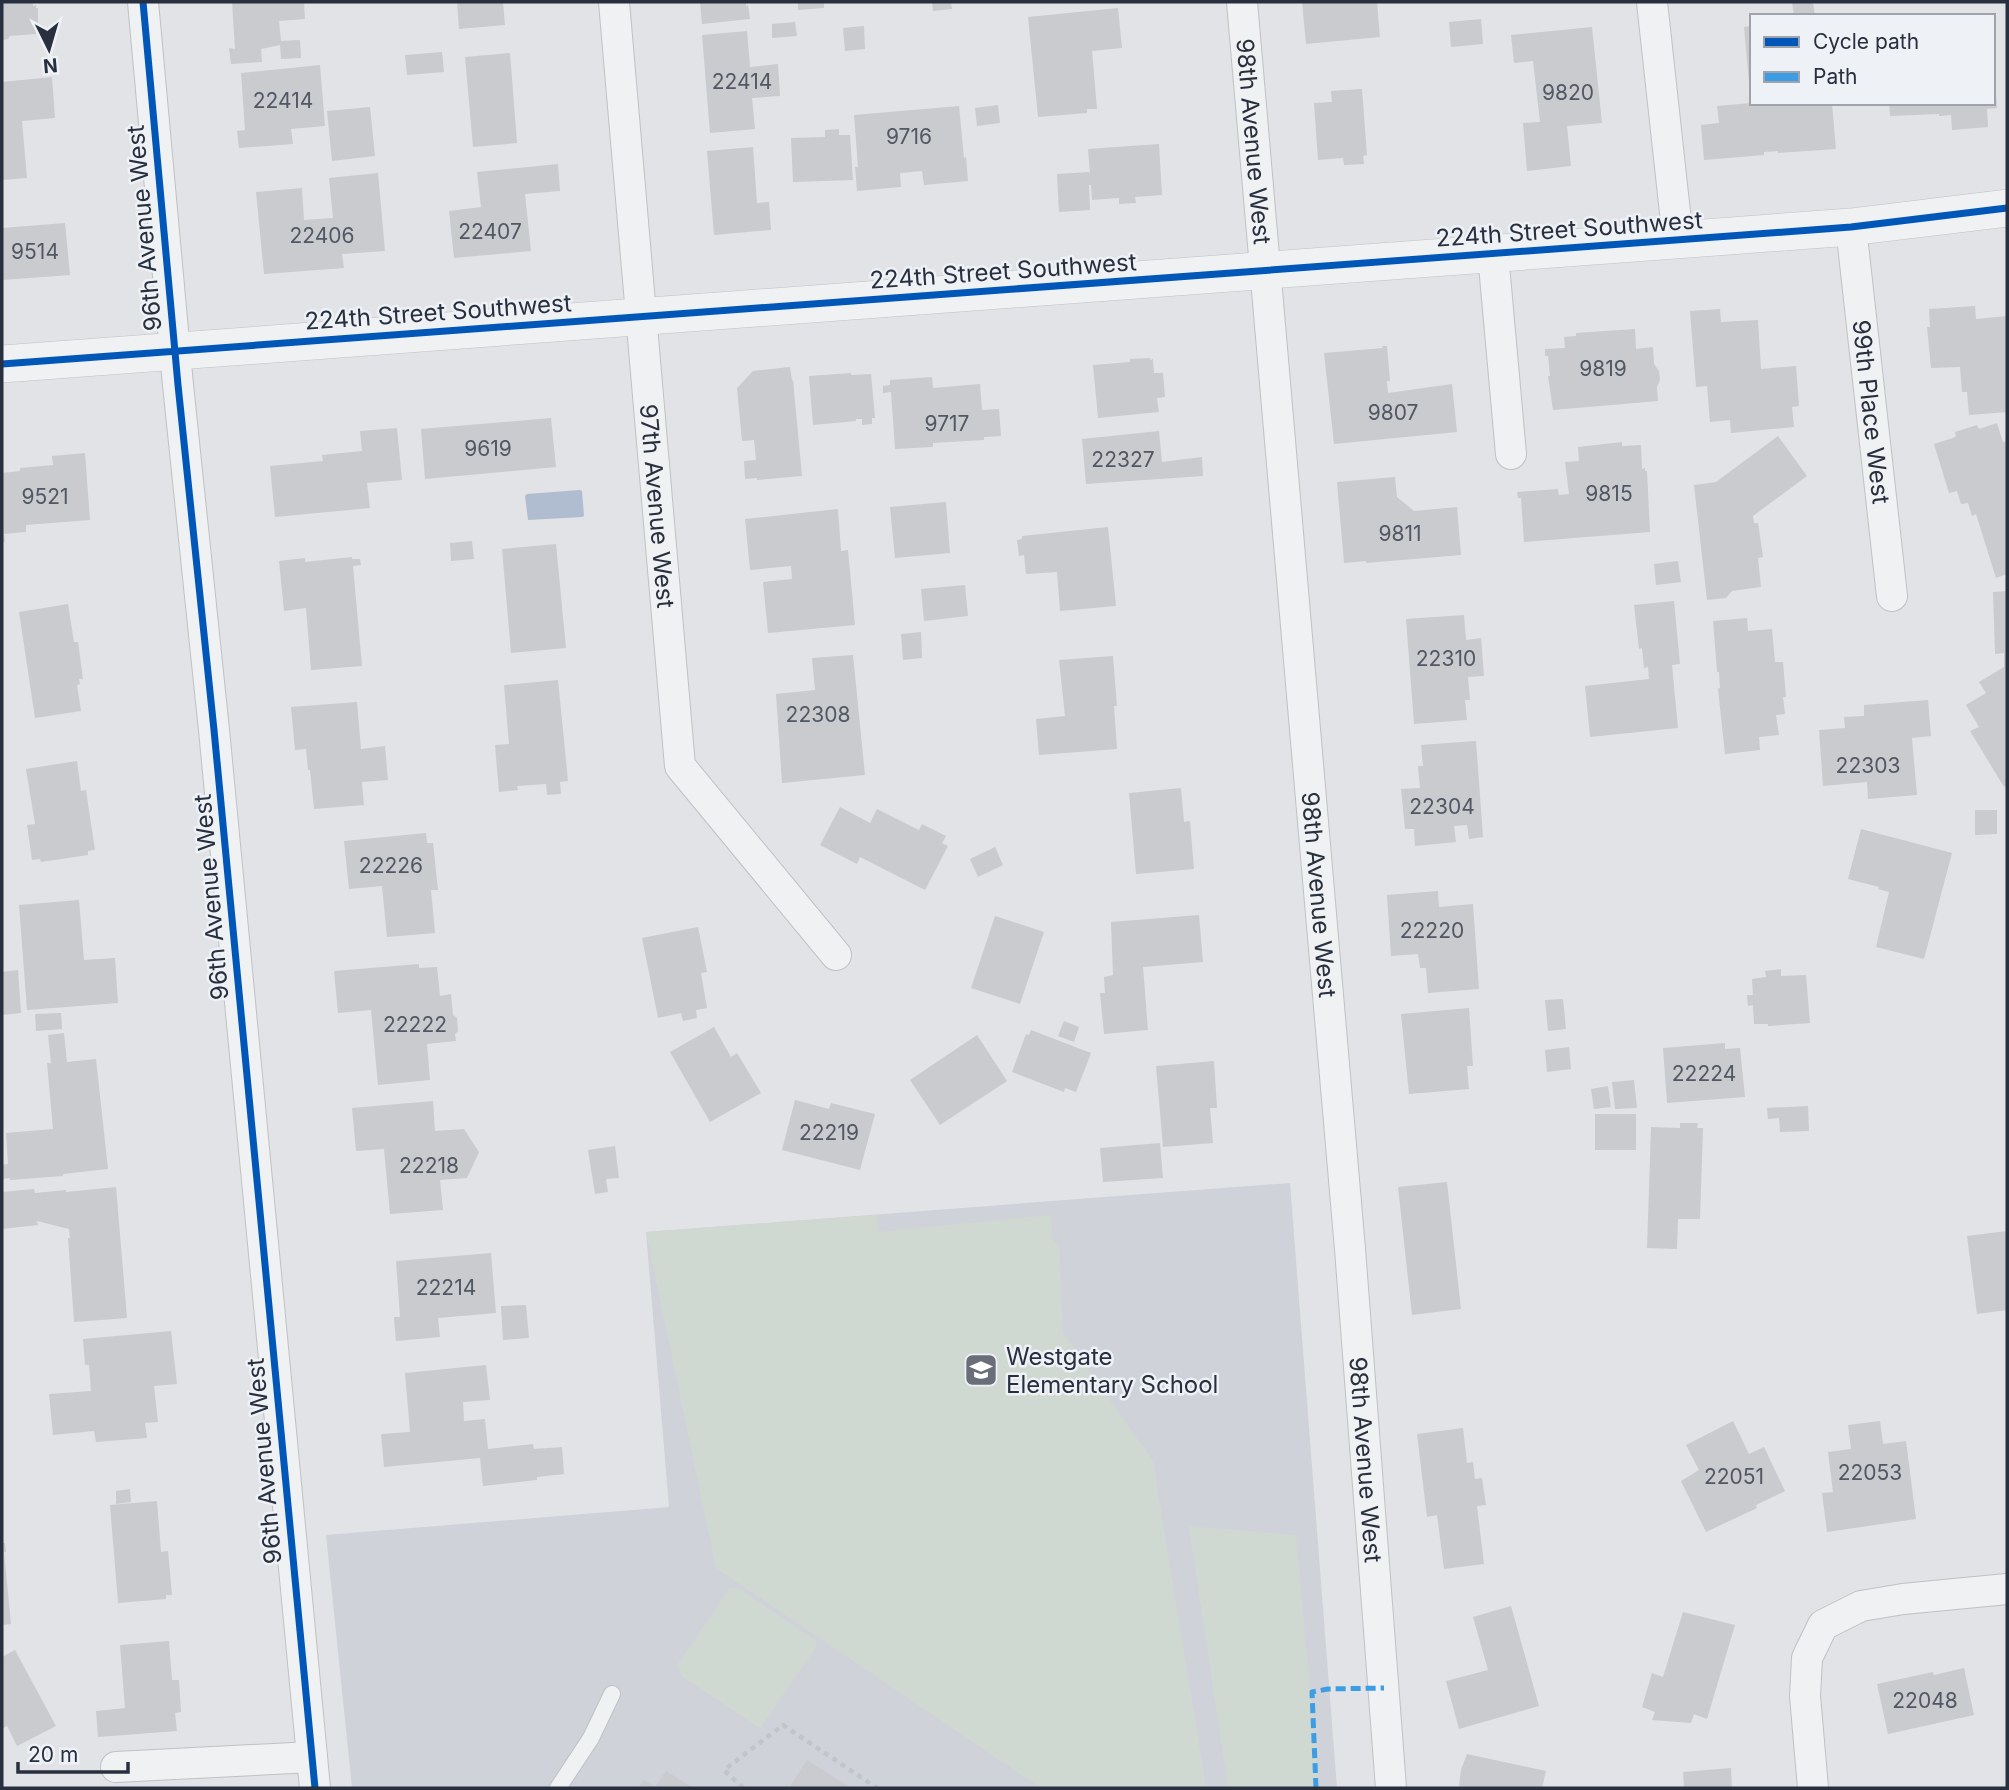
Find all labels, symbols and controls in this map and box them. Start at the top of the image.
north arrow [14,14,84,84]
legend [1750,14,1995,105]
text: Cycle path [1813,29,1919,54]
street label: 98th Avenue West [1231,37,1277,246]
text: N [42,53,59,78]
text: Path [1813,64,1858,89]
house number: 22414 [712,69,772,94]
house number: 9820 [1542,80,1594,105]
house number: 22414 [253,88,313,113]
street label: 96th Avenue West [121,124,167,332]
house number: 9716 [886,124,932,149]
street label: 224th Street Southwest [1435,205,1704,253]
house number: 22407 [458,219,522,244]
house number: 22406 [289,223,355,248]
house number: 9514 [11,239,59,264]
street label: 224th Street Southwest [869,247,1138,295]
street label: 224th Street Southwest [304,288,573,336]
street label: 99th Place West [1847,318,1896,506]
house number: 9819 [1579,356,1627,381]
house number: 9807 [1368,400,1418,425]
street label: 97th Avenue West [634,403,681,610]
house number: 9717 [925,411,969,436]
house number: 9619 [464,436,512,461]
house number: 22327 [1091,447,1155,472]
house number: 9815 [1585,481,1633,506]
house number: 9521 [21,484,69,509]
house number: 9811 [1378,521,1422,546]
house number: 22310 [1416,646,1476,671]
house number: 22308 [786,702,850,727]
house number: 22303 [1836,753,1900,778]
street label: 98th Avenue West [1296,790,1343,999]
street label: 96th Avenue West [188,793,234,1001]
house number: 22304 [1409,794,1475,819]
house number: 22226 [359,853,423,878]
house number: 22220 [1400,918,1464,943]
house number: 22222 [383,1012,447,1037]
house number: 22224 [1672,1061,1736,1086]
house number: 22219 [799,1120,859,1145]
house number: 22218 [399,1153,459,1178]
house number: 22214 [416,1275,476,1300]
place label: Westgate Elementary School [1006,1342,1218,1399]
school or university icon: Westgate Elementary School [962,1351,1000,1389]
street label: 98th Avenue West [1344,1356,1388,1564]
street label: 96th Avenue West [241,1357,287,1565]
house number: 22053 [1838,1460,1902,1485]
house number: 22051 [1704,1464,1764,1489]
house number: 22048 [1892,1688,1958,1713]
scale bar [18,1730,128,1774]
text: 20 m [28,1742,78,1767]

